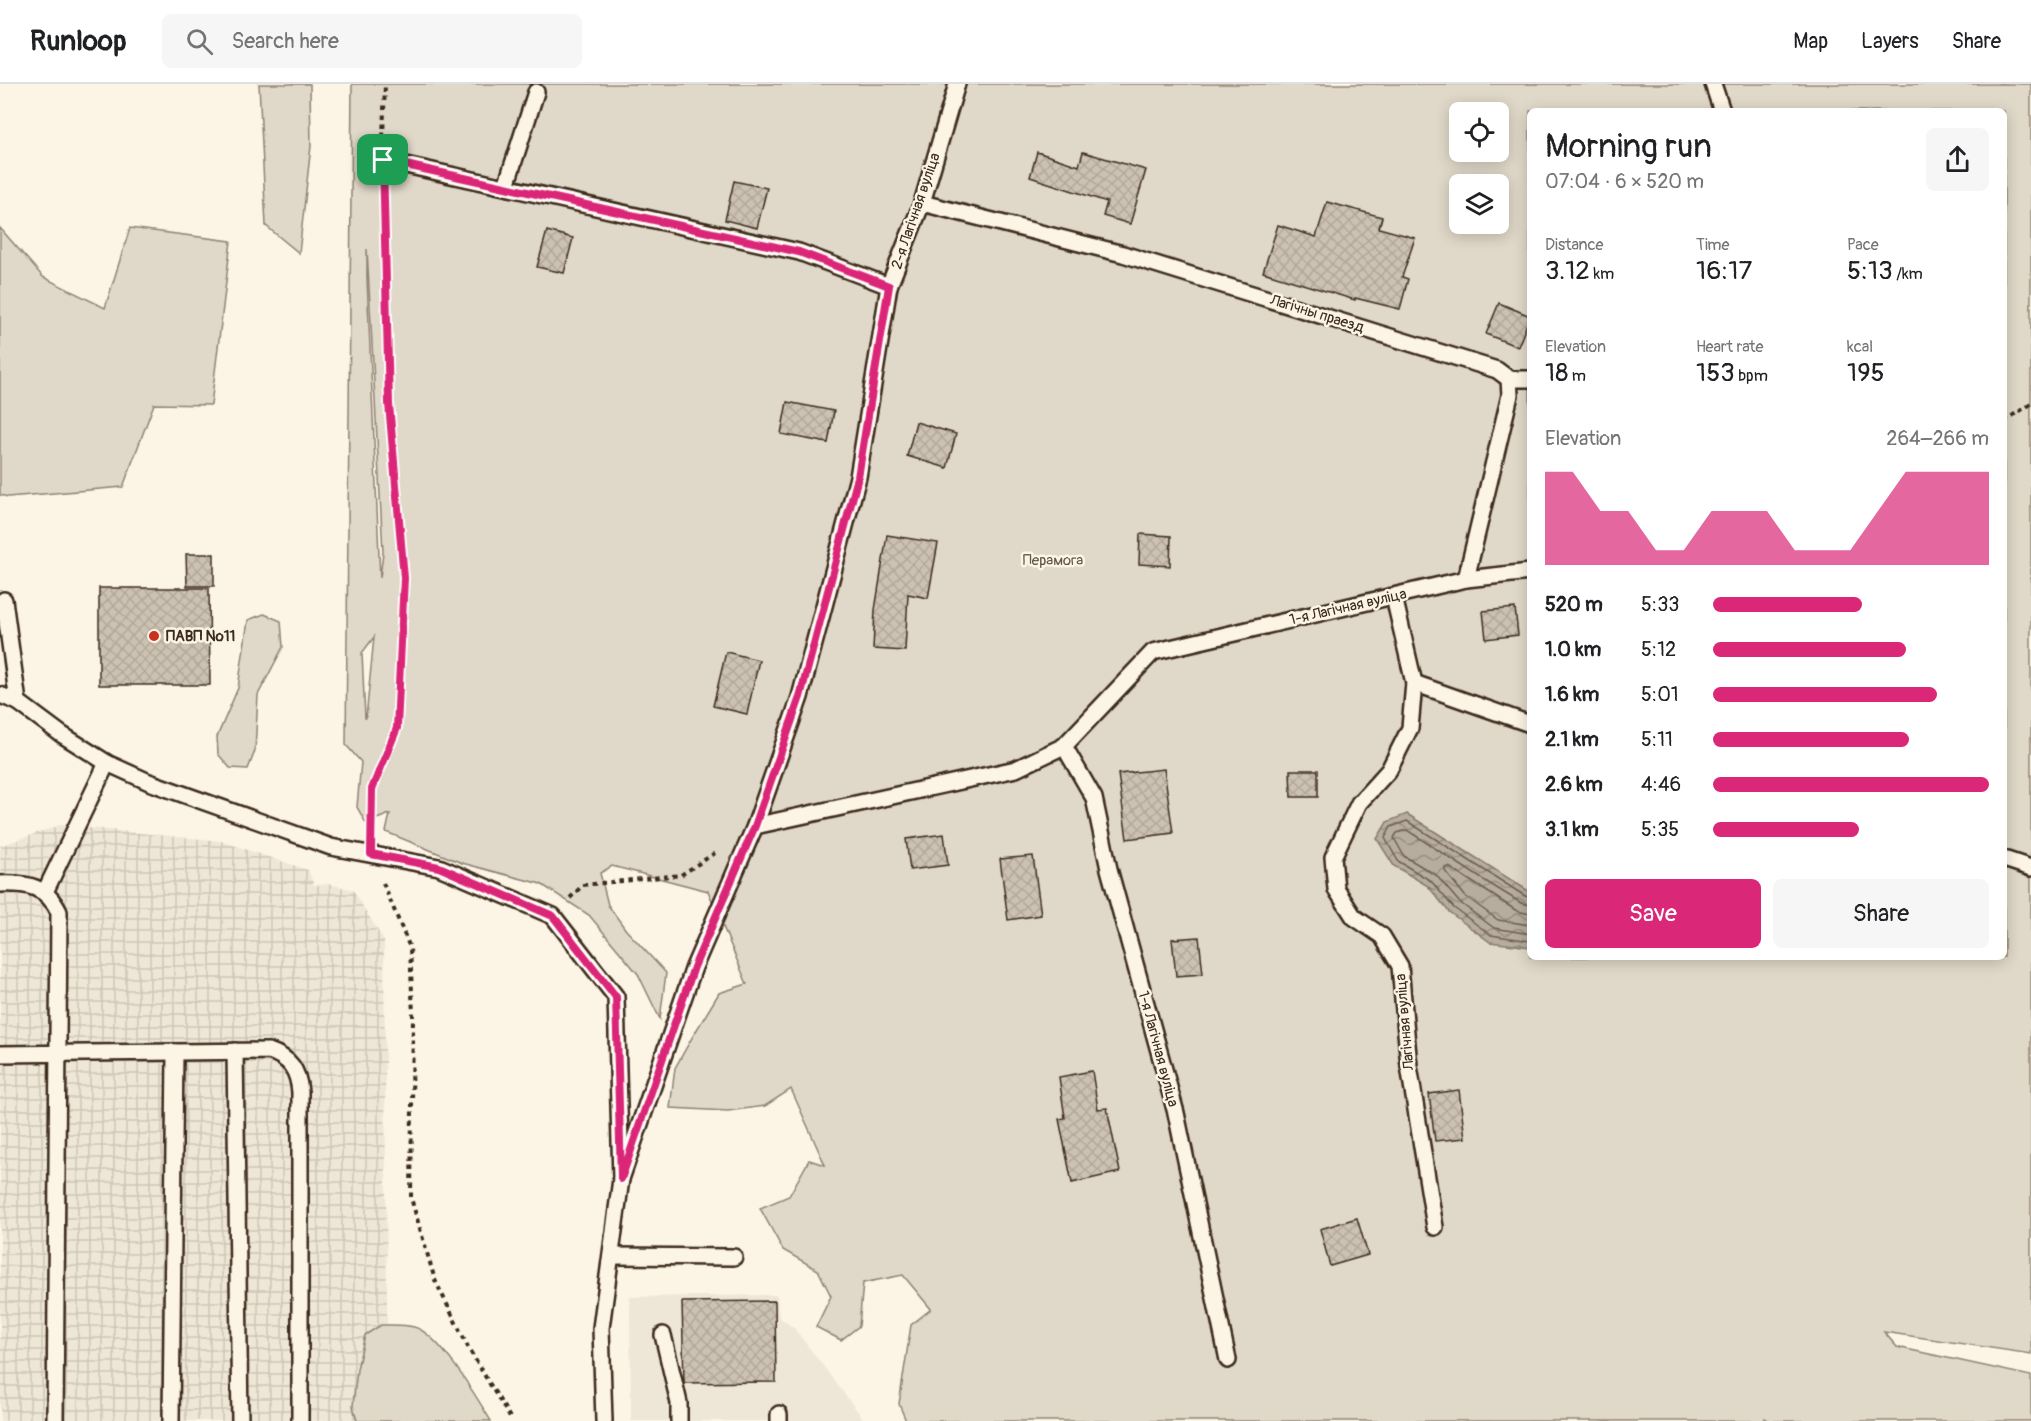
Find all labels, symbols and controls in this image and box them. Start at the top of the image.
search box [162,14,582,68]
text: Runloop [30,24,126,59]
icon: search [183,25,216,58]
text: Search here [231,27,339,55]
text: Map [1793,28,1828,55]
text: Layers [1861,28,1919,55]
text: Share [1952,28,2001,55]
map controls [1449,102,1509,234]
button: locate [1449,102,1509,162]
text: Morning run [1545,126,1712,167]
button: share [1926,128,1989,191]
pin [357,134,408,185]
icon: arrive [366,143,399,176]
street label: 2-я Лагічная вуліца [887,150,945,272]
text: 07:04 · 6 × 520 m [1545,169,1704,194]
button: layers [1449,174,1509,234]
text: Distance [1545,235,1604,255]
text: Time [1696,235,1729,255]
text: Pace [1847,235,1879,255]
text: 3.12 [1545,255,1590,287]
text: 16:17 [1696,255,1752,287]
text: 5:13 [1847,255,1893,287]
text: km [1590,264,1614,284]
text: /km [1893,264,1923,284]
street label: Лагічны праезд [1267,290,1366,337]
text: Elevation [1545,337,1606,357]
text: Heart rate [1696,337,1763,357]
text: kcal [1847,337,1873,357]
text: 18 [1545,357,1568,389]
text: 153 [1696,357,1735,389]
text: 195 [1847,357,1885,389]
text: m [1568,366,1586,386]
text: bpm [1735,366,1768,386]
text: Elevation [1545,426,1621,451]
text: 264–266 m [1886,426,1989,451]
park label: Перамога [1023,551,1083,570]
street label: 1-я Лагічная вуліца [1288,584,1408,630]
text: 520 m [1545,592,1603,617]
text: 5:33 [1641,592,1680,617]
place label: ПАВП №11 [166,627,235,646]
marker: ПАВП №11 [147,629,161,643]
text: 1.0 km [1545,637,1601,662]
text: 5:12 [1641,637,1676,662]
text: 1.6 km [1545,682,1599,707]
text: 5:01 [1641,682,1679,707]
text: 2.1 km [1545,727,1599,752]
text: 5:11 [1641,727,1673,752]
text: 2.6 km [1545,772,1603,797]
text: 4:46 [1641,772,1681,797]
text: 3.1 km [1545,817,1599,842]
text: 5:35 [1641,817,1679,842]
button: Save [1545,879,1761,948]
button: Share [1773,879,1989,948]
street label: Лагічная вуліца [1391,973,1419,1072]
street label: 1-я Лагічная вуліца [1133,989,1183,1109]

